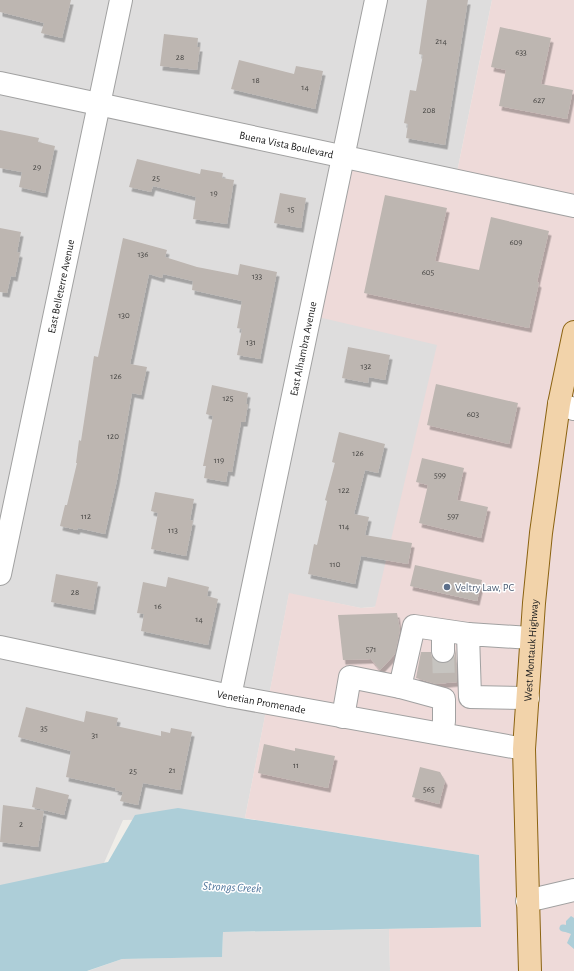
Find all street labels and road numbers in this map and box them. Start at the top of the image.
street label: Buena Vista Boulevard [238,129,335,160]
street label: East Belleterre Avenue [46,239,76,334]
street label: East Alhambra Avenue [288,300,319,397]
street label: West Montauk Highway [522,598,540,702]
street label: Venetian Promenade [216,688,307,716]

